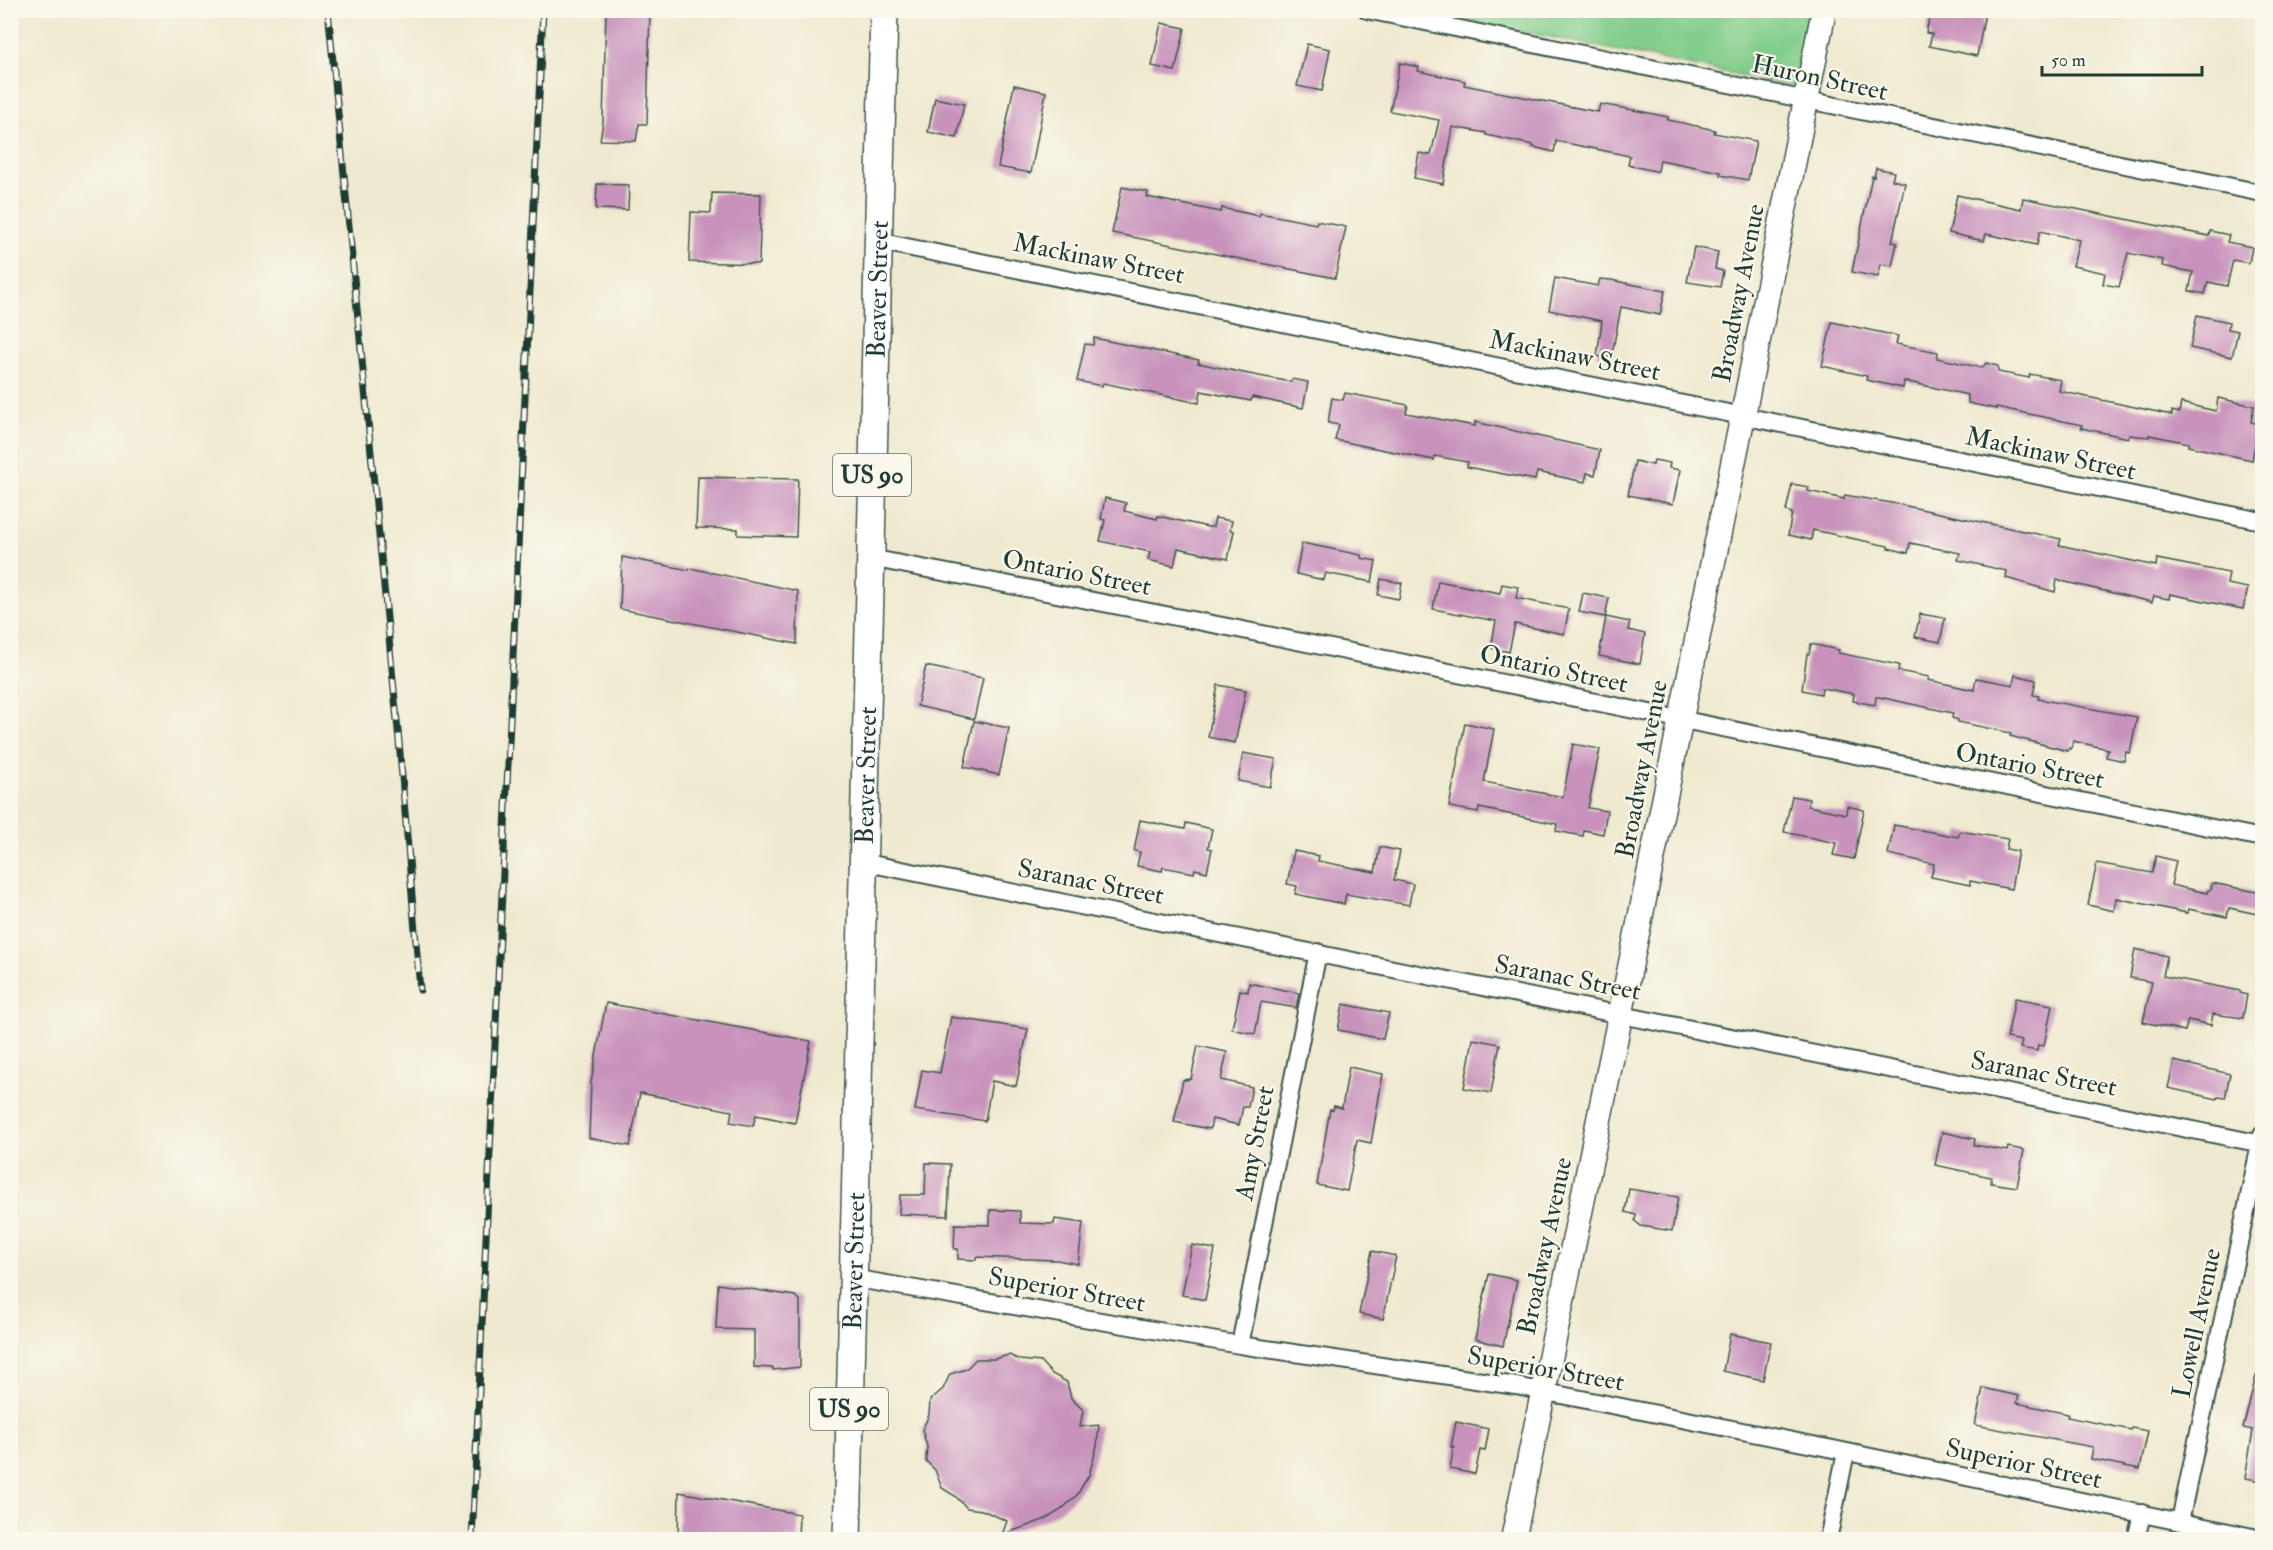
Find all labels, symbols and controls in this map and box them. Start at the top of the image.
scale bar [2042,39,2202,77]
street label: Huron Street [1749,48,1891,108]
text: 50 m [2051,49,2086,72]
street label: Broadway Avenue [1706,201,1772,385]
street label: Beaver Street [861,220,896,359]
street label: Mackinaw Street [1011,227,1187,291]
street label: Mackinaw Street [1487,324,1663,388]
street label: Mackinaw Street [1963,420,2139,488]
road number: US 90 [833,454,911,496]
street label: Ontario Street [1000,543,1154,603]
street label: Ontario Street [1477,638,1631,700]
street label: Broadway Avenue [1609,677,1675,861]
street label: Beaver Street [849,706,884,845]
street label: Ontario Street [1953,736,2107,796]
street label: Saranac Street [1015,852,1167,912]
street label: Saranac Street [1492,948,1644,1008]
street label: Saranac Street [1968,1044,2120,1104]
street label: Amy Street [1228,1083,1282,1204]
street label: Broadway Avenue [1511,1154,1579,1338]
street label: Beaver Street [837,1192,872,1330]
street label: Lowell Avenue [2166,1245,2228,1401]
street label: Superior Street [986,1260,1148,1320]
street label: Superior Street [1465,1339,1627,1399]
road number: US 90 [810,1388,888,1430]
street label: Superior Street [1943,1432,2105,1497]

